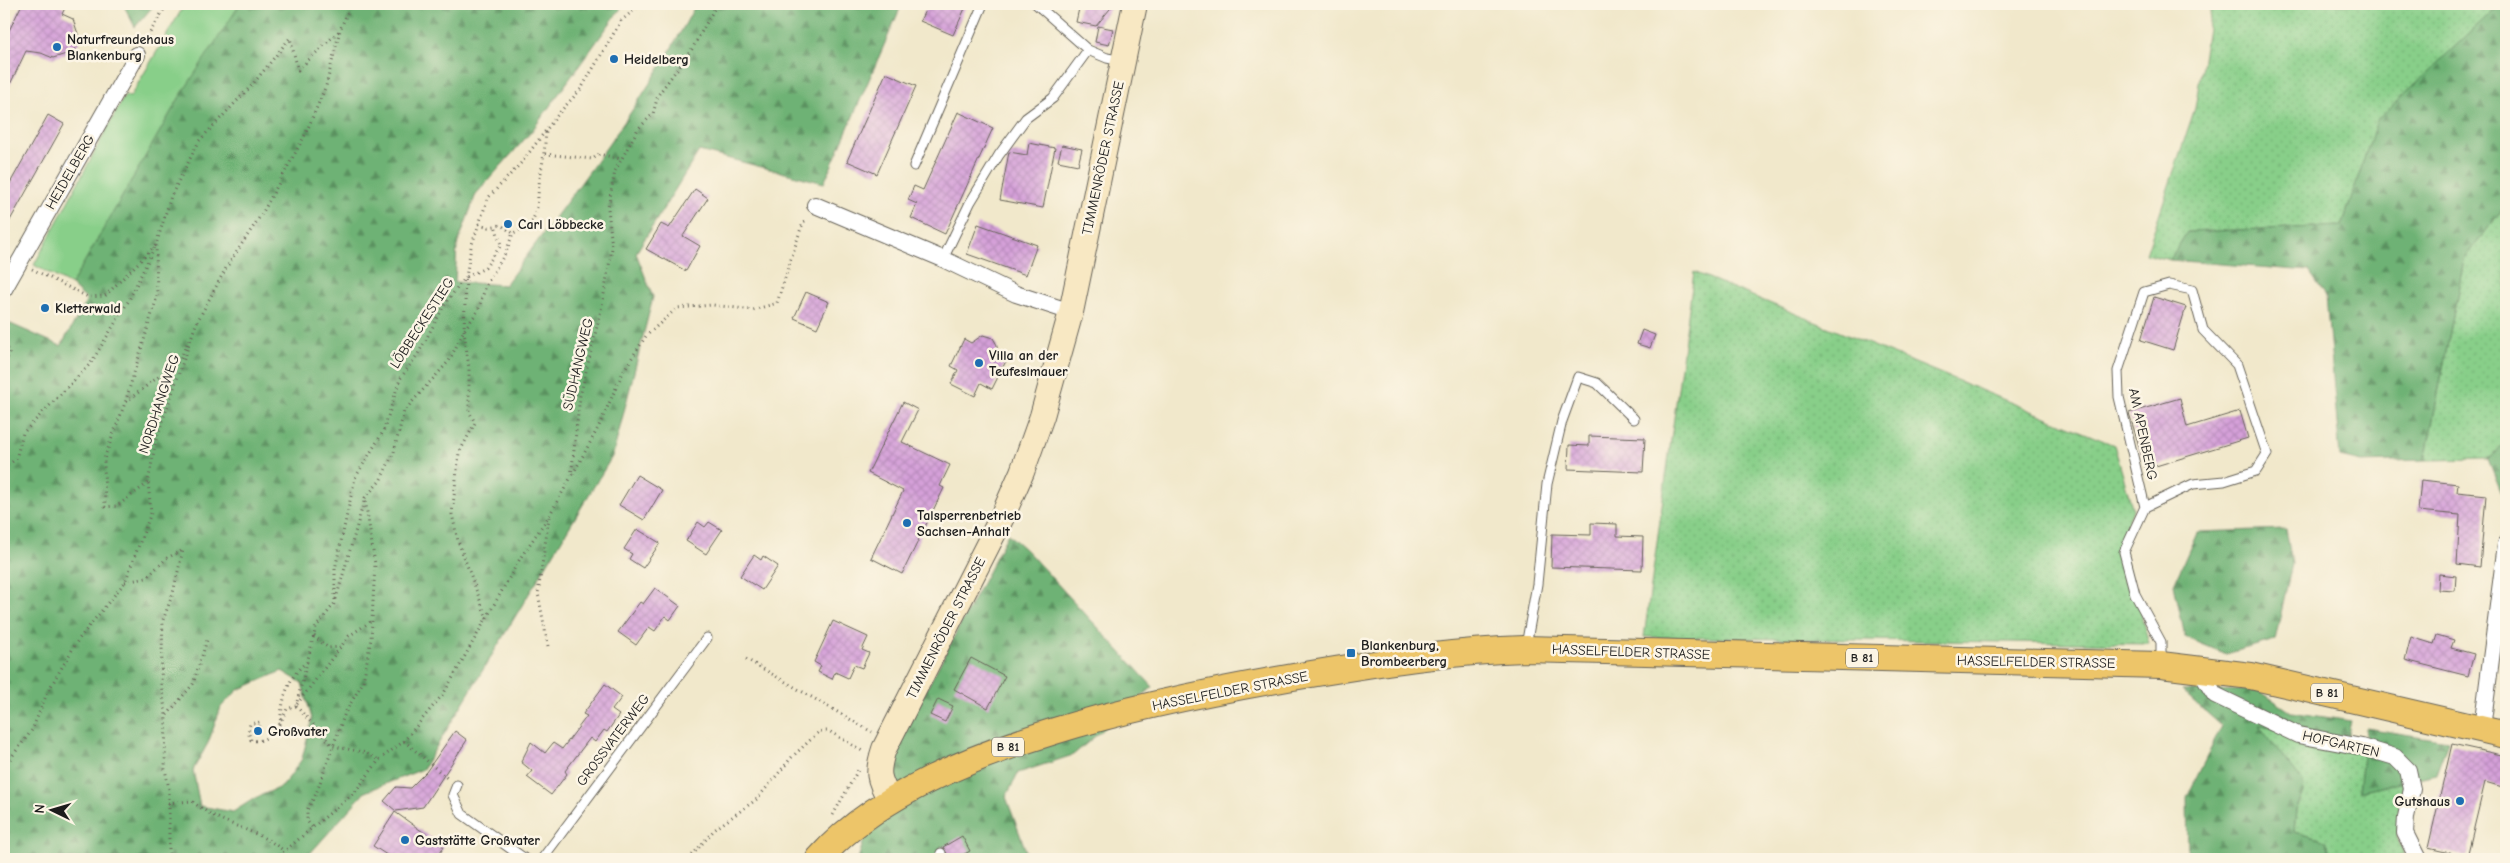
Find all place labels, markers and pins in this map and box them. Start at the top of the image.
place label: Naturfreundehaus Blankenburg [67,31,174,64]
marker: Naturfreundehaus Blankenburg [51,41,63,53]
place label: Heidelberg [624,51,689,68]
marker: Heidelberg [608,53,620,65]
place label: Carl Löbbecke [518,216,604,233]
marker: Carl Löbbecke [502,218,514,230]
place label: Kletterwald [55,300,121,317]
marker: Kletterwald [39,302,51,314]
place label: Villa an der Teufeslmauer [989,347,1068,380]
marker: Villa an der Teufeslmauer [973,357,985,369]
place label: Talsperrenbetrieb Sachsen-Anhalt [917,507,1021,540]
marker: Talsperrenbetrieb Sachsen-Anhalt [901,517,913,529]
place label: Blankenburg, Brombeerberg [1361,637,1447,670]
marker: Blankenburg, Brombeerberg [1345,647,1357,659]
place label: Großvater [268,723,328,740]
marker: Großvater [252,725,264,737]
place label: Gutshaus [2395,793,2450,810]
marker: Gutshaus [2454,795,2466,807]
place label: Gaststätte Großvater [415,832,540,849]
marker: Gaststätte Großvater [399,834,411,846]

